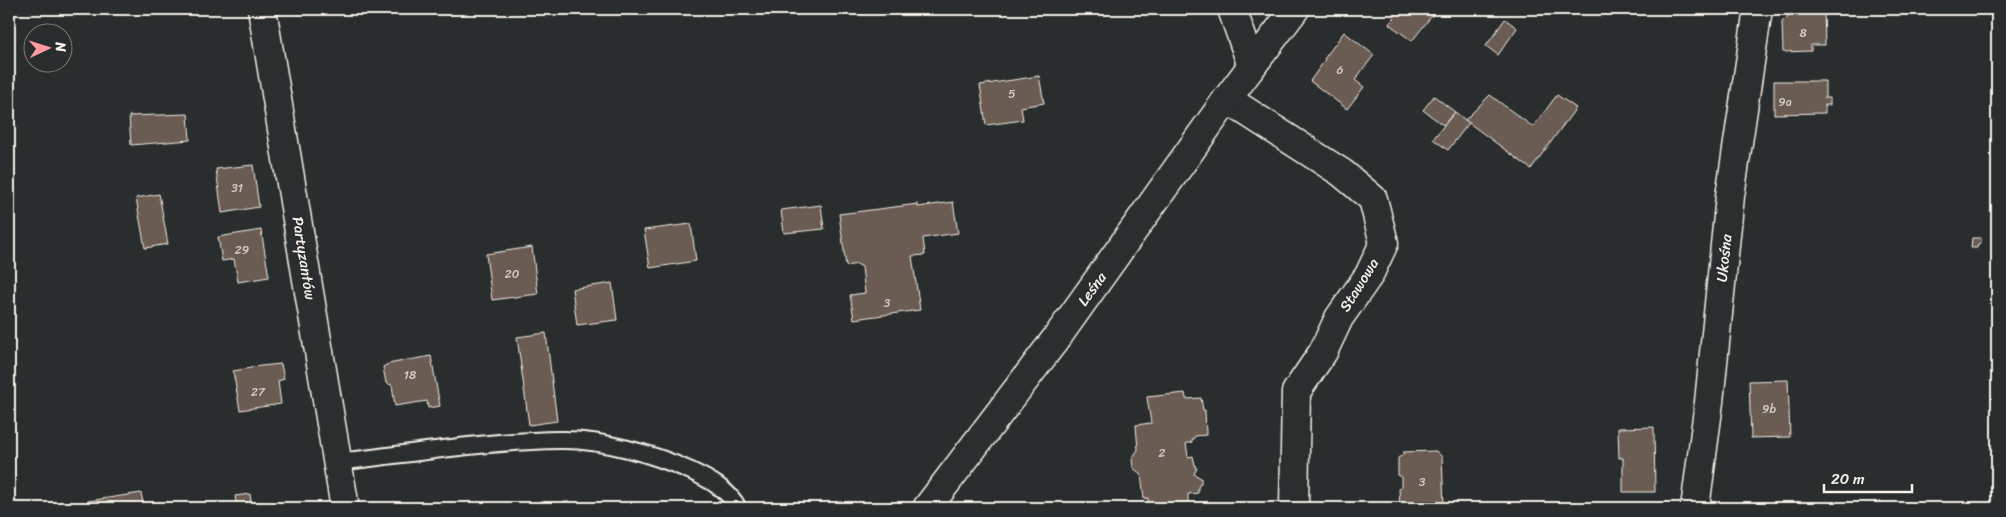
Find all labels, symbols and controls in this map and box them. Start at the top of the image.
north arrow [22,22,72,72]
house number: 8 [1799,22,1807,44]
text: N [48,40,73,53]
house number: 6 [1337,59,1344,81]
house number: 5 [1008,83,1016,105]
house number: 9a [1778,91,1792,113]
house number: 31 [231,177,243,199]
street label: Partyzantów [285,215,323,302]
street label: Ukośna [1709,232,1739,283]
house number: 29 [235,239,249,261]
street label: Stawowa [1332,253,1386,317]
house number: 20 [505,263,520,285]
street label: Leśna [1071,266,1114,312]
house number: 3 [884,292,891,314]
house number: 18 [404,364,416,386]
house number: 27 [251,381,266,403]
house number: 9b [1762,398,1776,420]
house number: 2 [1159,442,1166,464]
scale bar [1824,462,1911,494]
text: 20 m [1831,466,1865,492]
house number: 3 [1419,471,1426,493]

